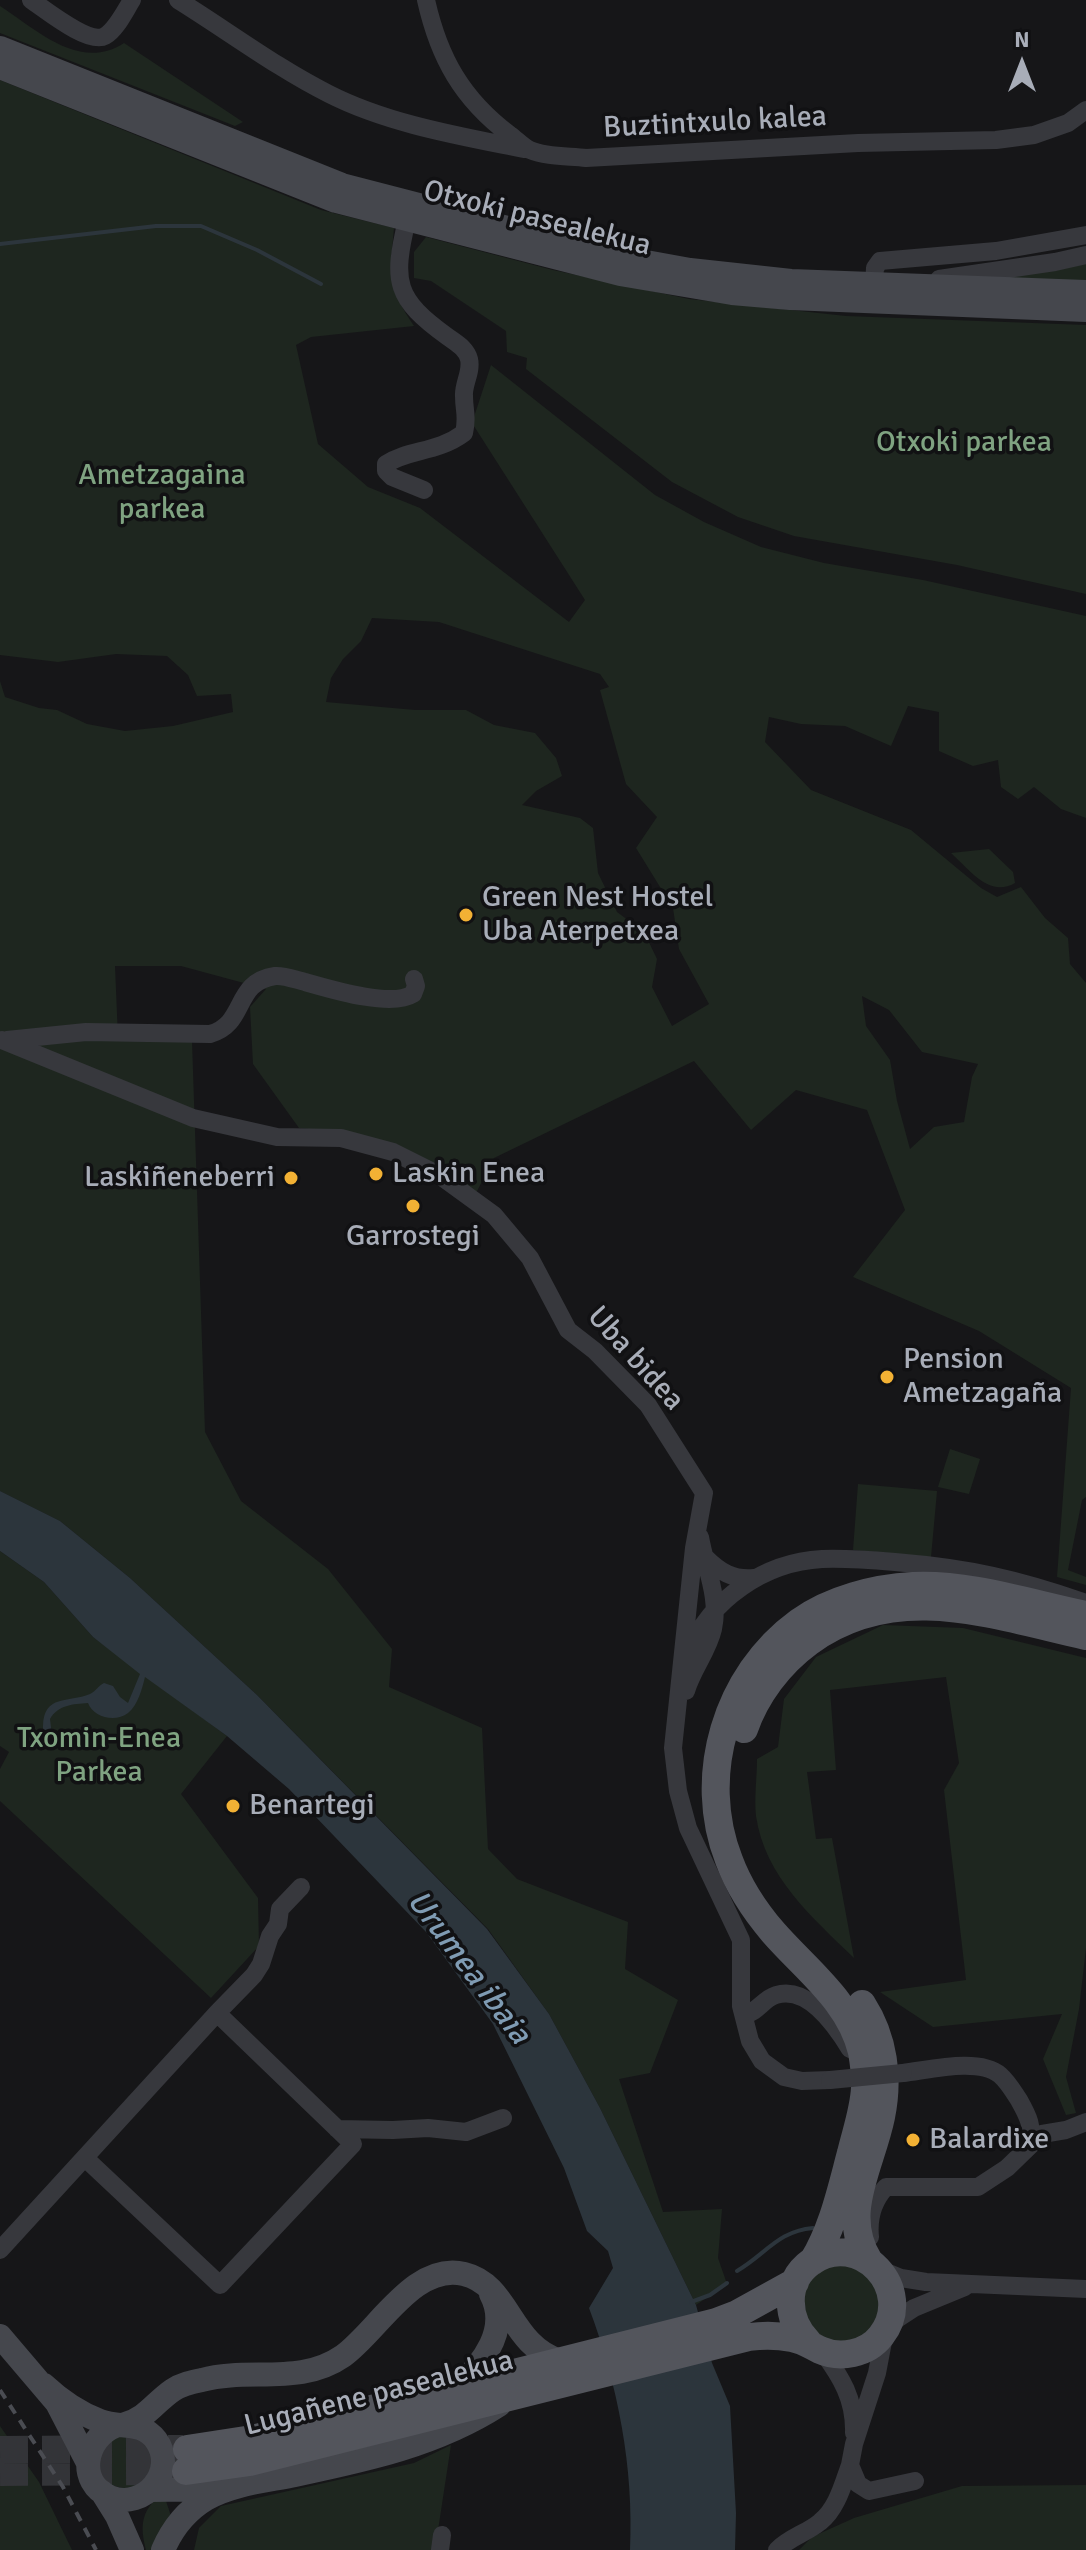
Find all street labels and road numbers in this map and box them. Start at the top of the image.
street label: Buztintxulo kalea [602,99,828,147]
street label: Otxoki pasealekua [419,173,655,265]
street label: Uba bidea [579,1299,691,1419]
street label: Lugañene pasealekua [241,2343,517,2445]

